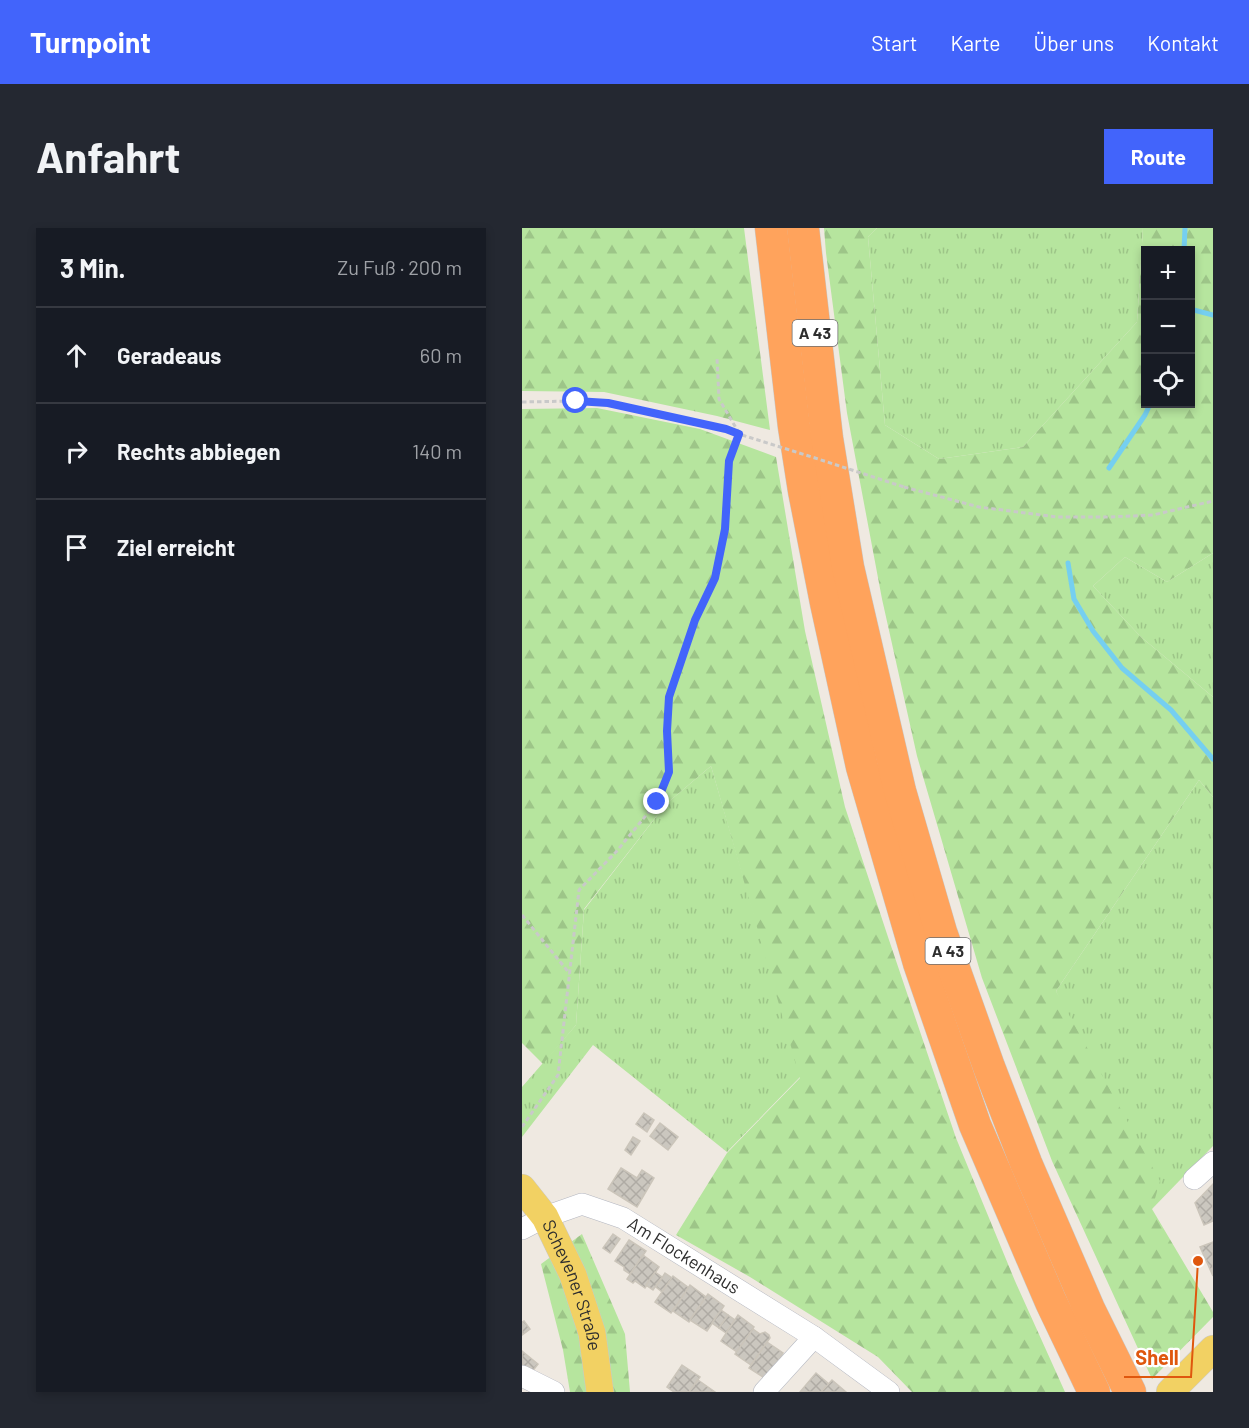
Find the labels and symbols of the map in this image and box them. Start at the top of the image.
road number: A 43 [792,320,838,346]
route start [562,387,588,413]
route end [643,788,669,814]
road number: A 43 [926,938,970,964]
street label: Am Flockenhaus [624,1212,744,1298]
street label: Schevener Straße [538,1216,606,1352]
callout: Shell [1124,1339,1191,1377]
text: Shell [1135,1345,1179,1369]

